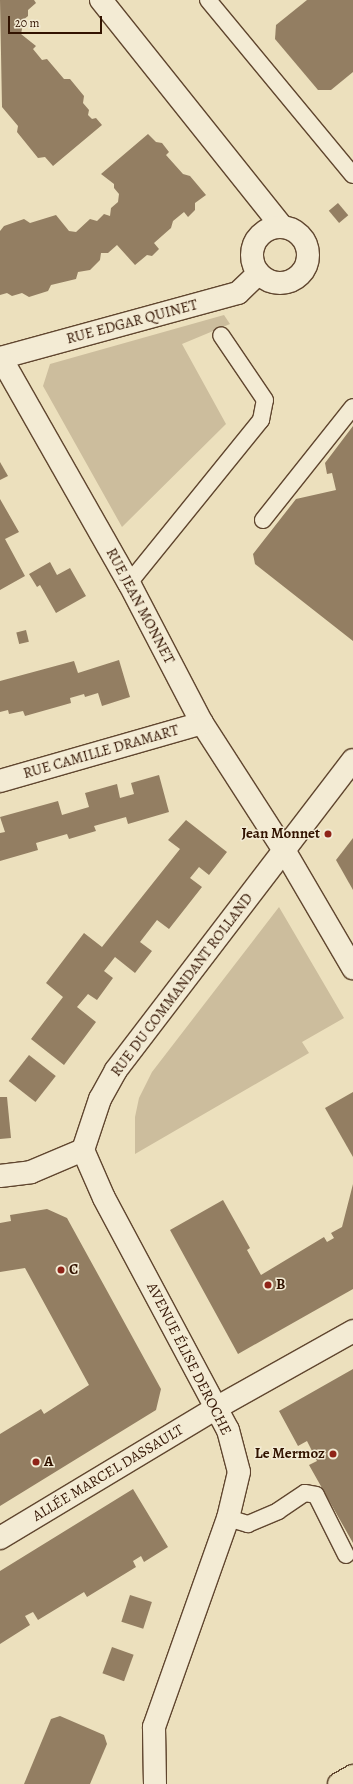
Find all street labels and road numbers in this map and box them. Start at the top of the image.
street label: RUE EDGAR QUINET [64,296,200,348]
street label: RUE JEAN MONNET [102,545,178,667]
street label: RUE CAMILLE DRAMART [21,721,181,783]
street label: RUE DU COMMANDANT ROLLAND [107,890,257,1080]
street label: AVENUE ÉLISE DEROCHE [143,1280,235,1438]
street label: ALLÉE MARCEL DASSAULT [29,1421,187,1525]

